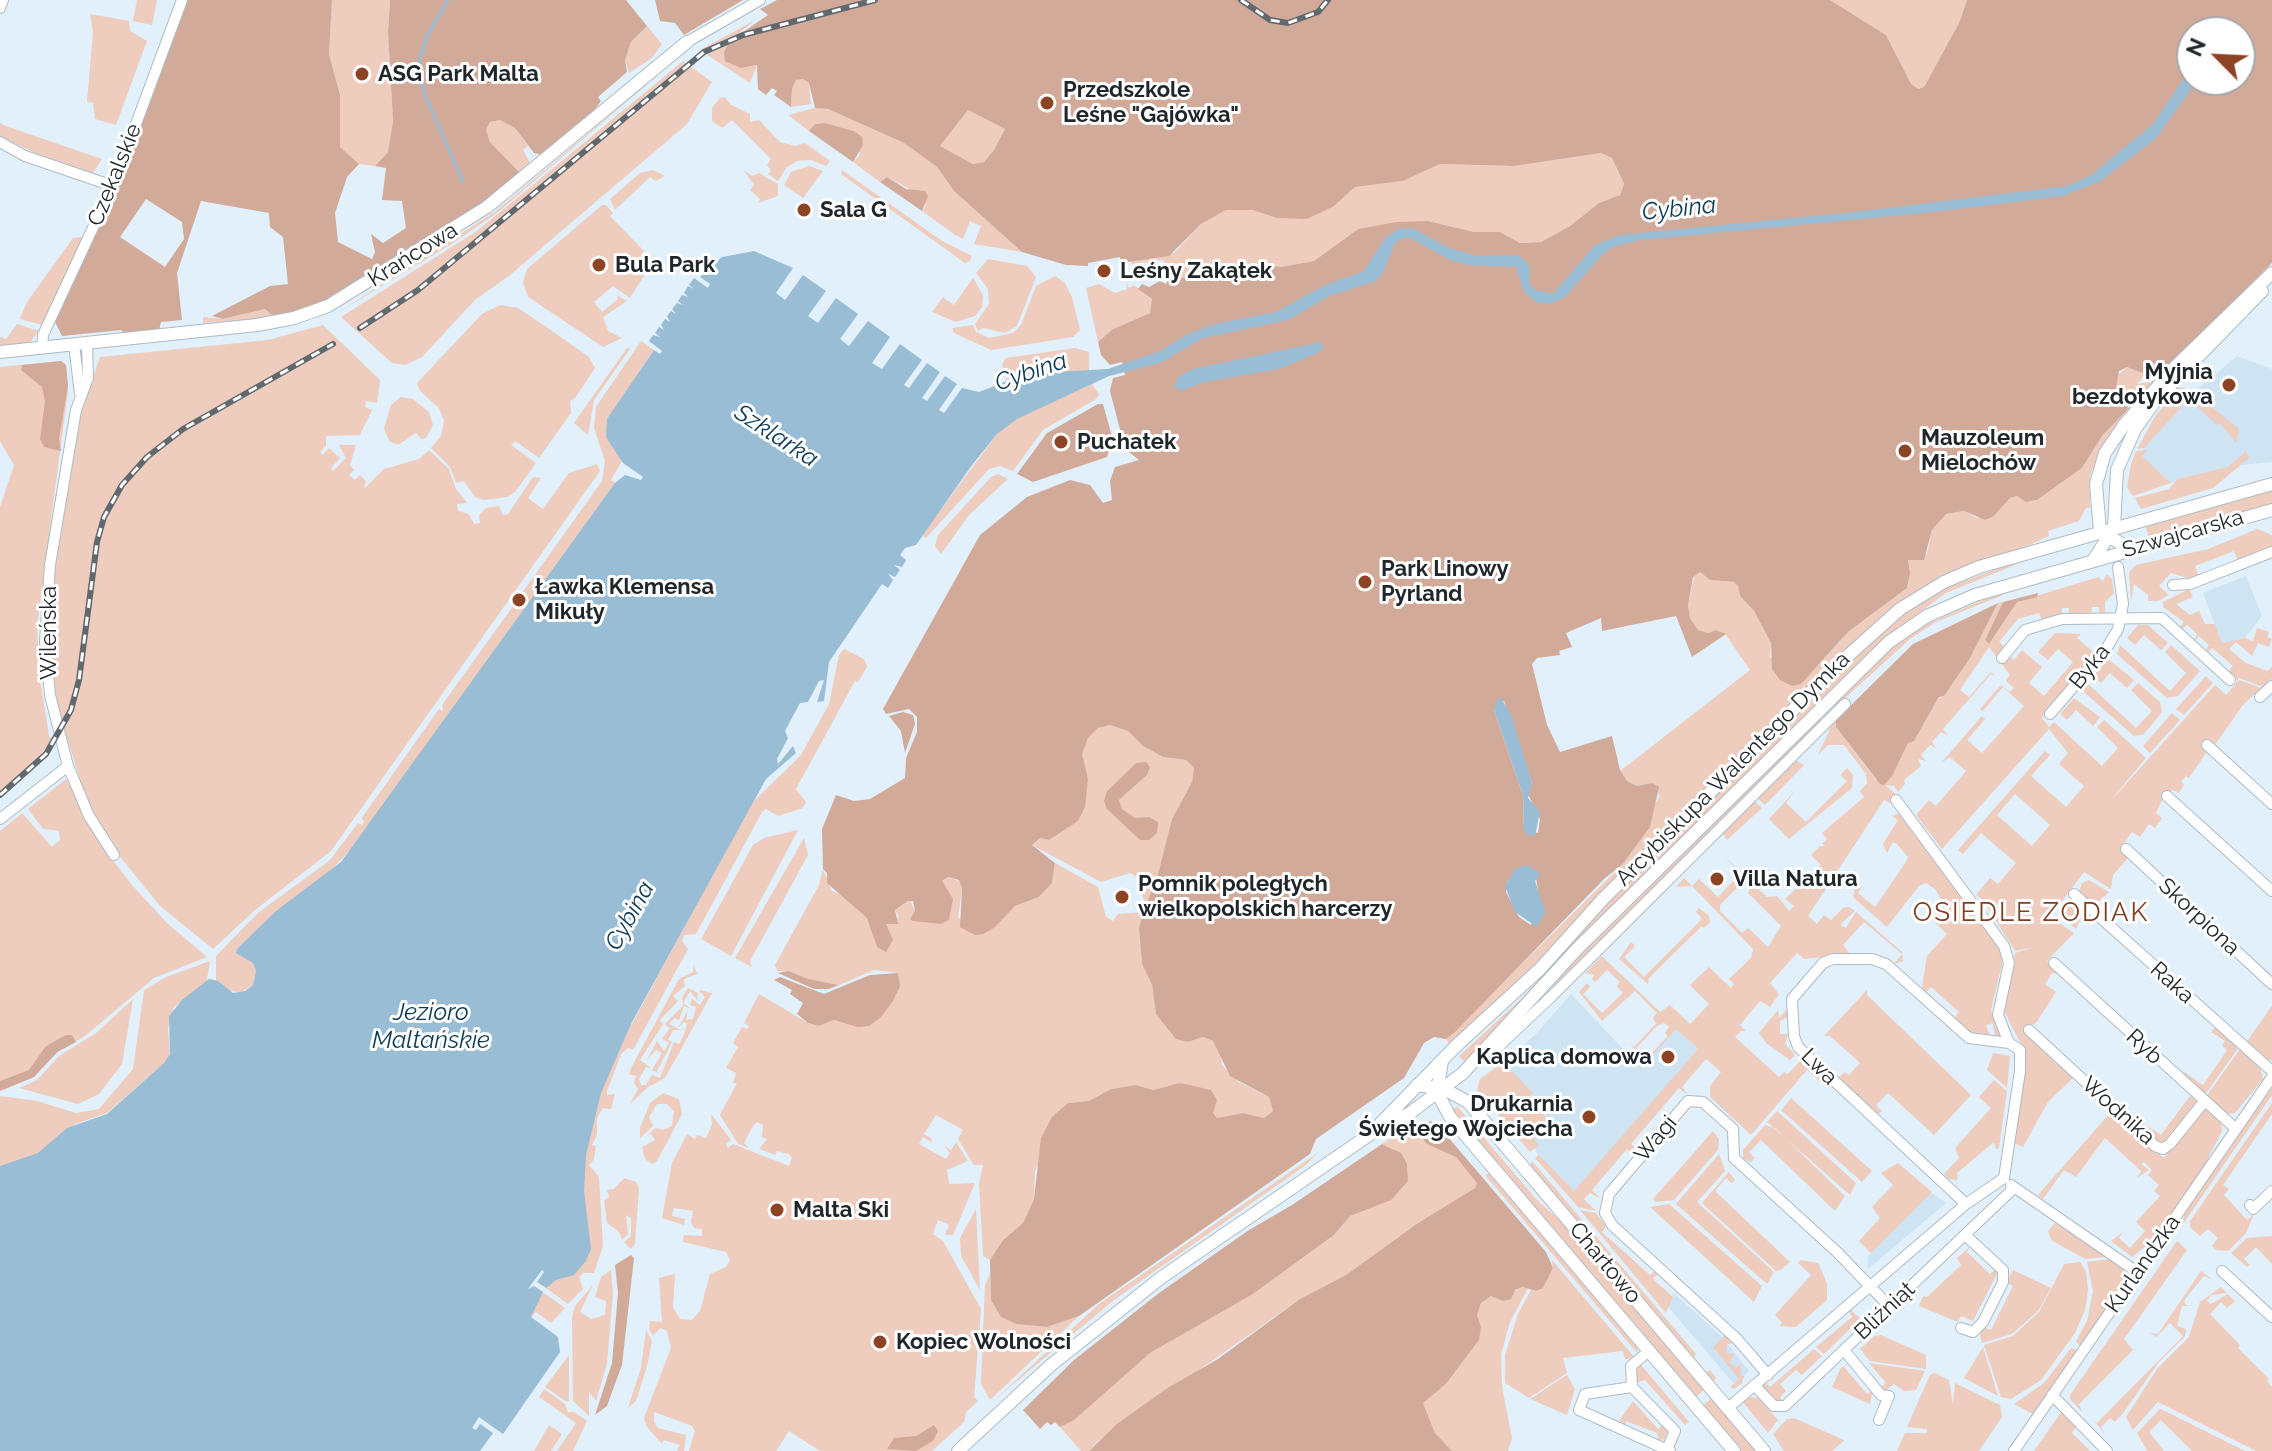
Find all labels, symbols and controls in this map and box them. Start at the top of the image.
north arrow [2176,16,2256,96]
text: N [2181,34,2211,60]
place label: ASG Park Malta [378,61,539,87]
marker: ASG Park Malta [353,65,371,83]
place label: Przedszkole Leśne "Gajówka" [1063,77,1239,128]
marker: Przedszkole Leśne "Gajówka" [1038,94,1056,112]
street label: Czekalskie [83,120,147,230]
water label: Cybina [1640,191,1718,227]
place label: Sala G [820,197,887,223]
marker: Sala G [795,201,813,219]
street label: Krańcowa [363,217,463,293]
place label: Bula Park [615,252,715,278]
marker: Bula Park [590,256,608,274]
place label: Leśny Zakątek [1120,258,1272,284]
marker: Leśny Zakątek [1095,262,1113,280]
water label: Cybina [991,346,1071,398]
place label: Myjnia bezdotykowa [2072,359,2213,410]
marker: Myjnia bezdotykowa [2220,376,2238,394]
water label: Szklarka [729,398,823,474]
place label: Mauzoleum Mielochów [1921,425,2044,476]
place label: Puchatek [1077,429,1176,455]
marker: Puchatek [1052,433,1070,451]
marker: Mauzoleum Mielochów [1896,442,1914,460]
street label: Szwajcarska [2119,504,2247,564]
place label: Park Linowy Pyrland [1381,556,1508,608]
marker: Park Linowy Pyrland [1356,573,1374,591]
place label: Ławka Klemensa Mikuły [535,574,714,626]
street label: Wileńska [36,586,62,680]
marker: Ławka Klemensa Mikuły [510,591,528,609]
street label: Byka [2064,639,2116,695]
street label: Arcybiskupa Walentego Dymka [1610,646,1856,892]
place label: Villa Natura [1733,866,1858,892]
marker: Villa Natura [1708,870,1726,888]
place label: Pomnik poległych wielkopolskich harcerzy [1138,871,1392,922]
street label: Skorpiona [2153,873,2245,961]
water label: Cybina [599,876,661,956]
marker: Pomnik poległych wielkopolskich harcerzy [1113,888,1131,906]
district label: OSIEDLE ZODIAK [1913,897,2149,929]
street label: Raka [2145,957,2199,1009]
water label: Jezioro Maltańskie [372,999,490,1055]
street label: Ryb [2120,1024,2168,1070]
street label: Lwa [1795,1043,1843,1091]
place label: Kaplica domowa [1476,1044,1652,1070]
marker: Kaplica domowa [1659,1048,1677,1066]
street label: Wodnika [2076,1071,2160,1151]
place label: Drukarnia Świętego Wojciecha [1358,1091,1573,1142]
marker: Drukarnia Świętego Wojciecha [1580,1108,1598,1126]
street label: Wagi [1629,1111,1683,1167]
place label: Malta Ski [793,1197,889,1223]
marker: Malta Ski [768,1201,786,1219]
street label: Kurlandzka [2100,1210,2186,1318]
street label: Chartowo [1563,1217,1647,1309]
street label: Bliźniąt [1849,1276,1921,1346]
place label: Kopiec Wolności [896,1329,1071,1355]
marker: Kopiec Wolności [871,1333,889,1351]

